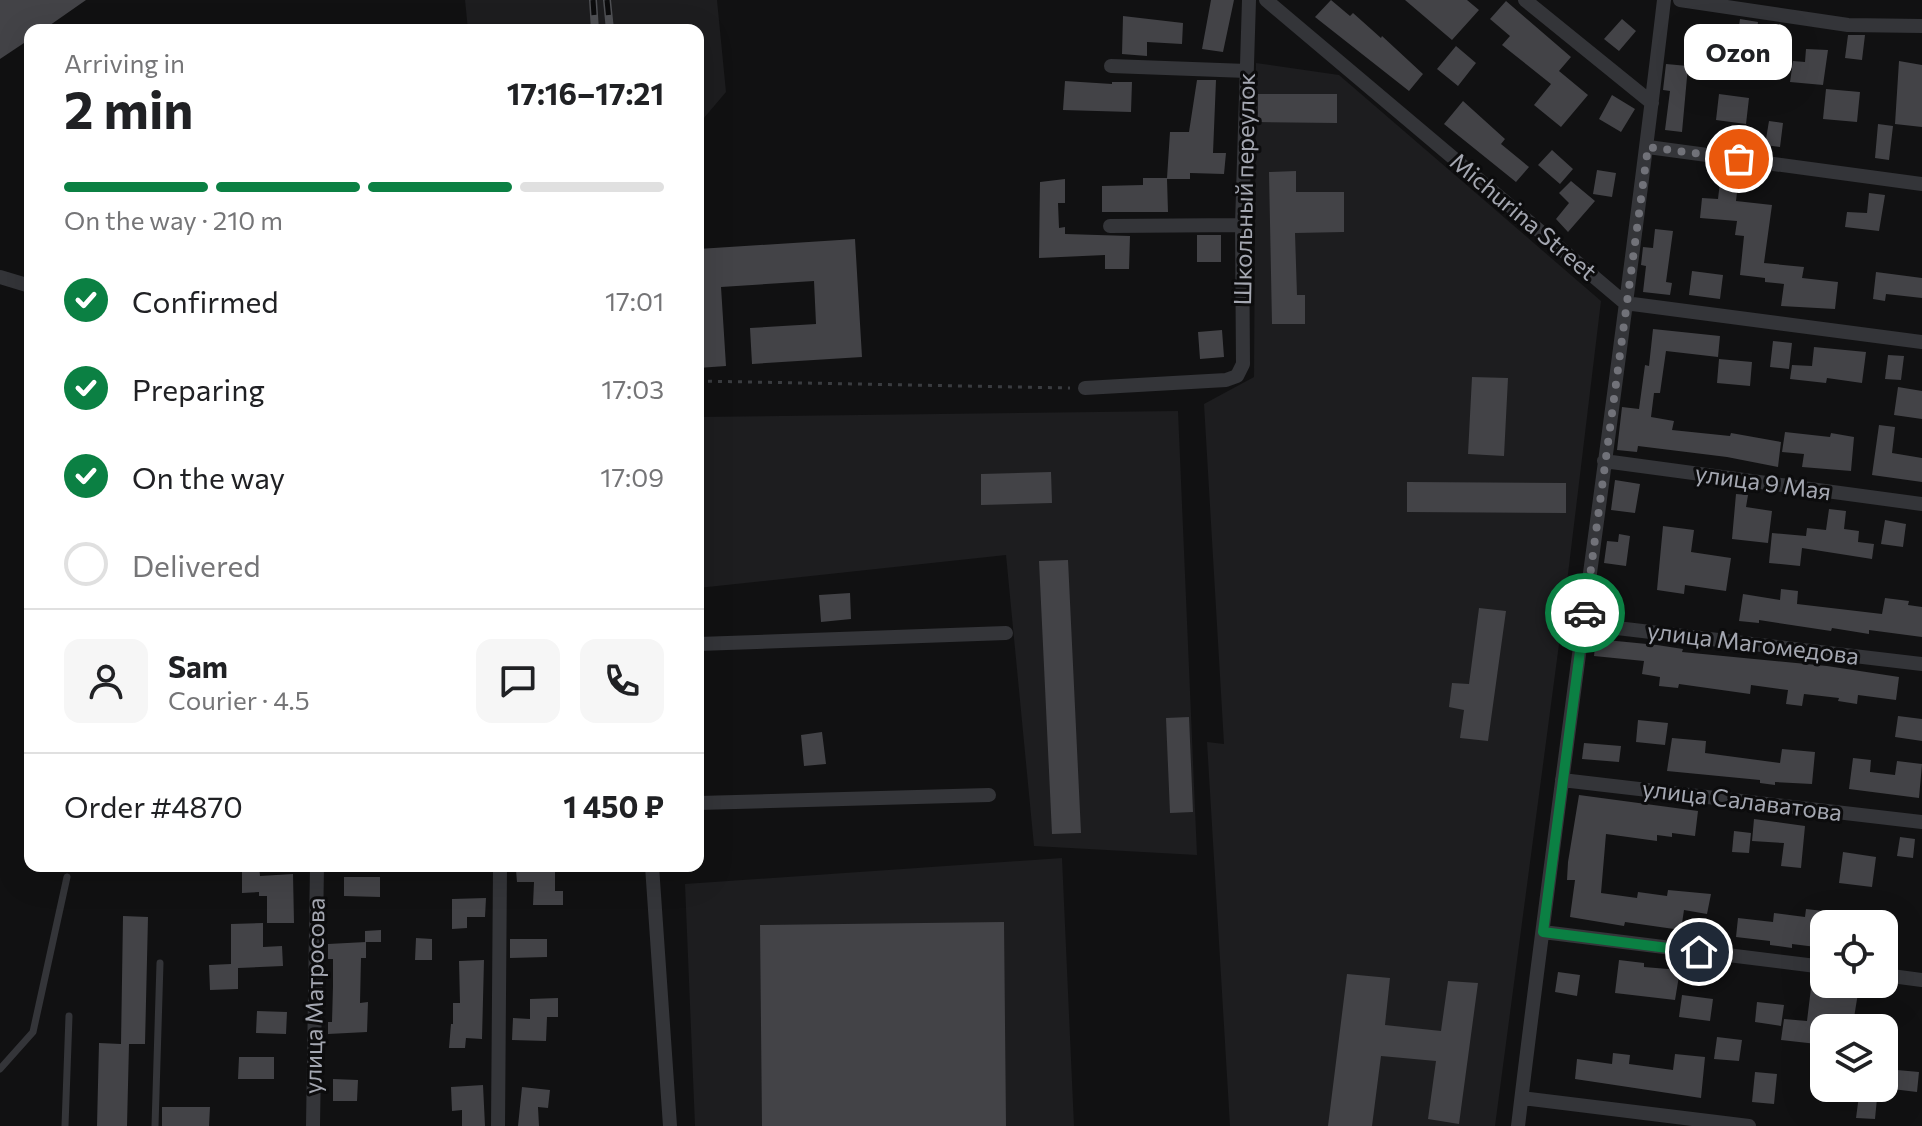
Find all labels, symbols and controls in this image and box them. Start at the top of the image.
callout: Ozon [1685,23,1793,79]
text: Ozon [1705,36,1771,67]
text: Arriving in [64,47,185,78]
street label: Школьный переулок [1227,72,1260,305]
text: 17:16–17:21 [507,74,664,111]
text: 2 min [64,76,193,140]
pin [1705,125,1773,193]
icon: bag [1717,137,1761,181]
street label: Michurina Street [1445,146,1603,286]
text: On the way · 210 m [64,204,283,235]
icon: check [64,278,108,322]
text: Confirmed [132,282,279,319]
text: 17:01 [605,285,664,316]
icon: check [64,366,108,410]
text: Preparing [132,370,265,407]
text: 17:03 [601,373,664,404]
icon: check [64,454,108,498]
text: On the way [132,458,285,495]
street label: улица 9 Мая [1693,458,1833,505]
text: 17:09 [600,461,664,492]
text: Delivered [132,546,261,583]
courier [1545,573,1625,653]
icon: car [1563,591,1607,635]
street label: улица Магомедова [1646,615,1861,670]
button: person [64,639,148,723]
button: chat [476,639,560,723]
button: phone [580,639,664,723]
text: Sam [168,647,228,684]
text: Courier · 4.5 [168,684,310,715]
street label: улица Салаватова [1641,773,1844,826]
text: Order #4870 [64,787,243,824]
text: 1 450 ₽ [563,787,664,824]
street label: улица Матросова [297,897,330,1094]
map controls [1810,910,1898,1102]
button: locate [1810,910,1898,998]
pin [1665,918,1733,986]
icon: home [1677,930,1721,974]
button: layers [1810,1014,1898,1102]

